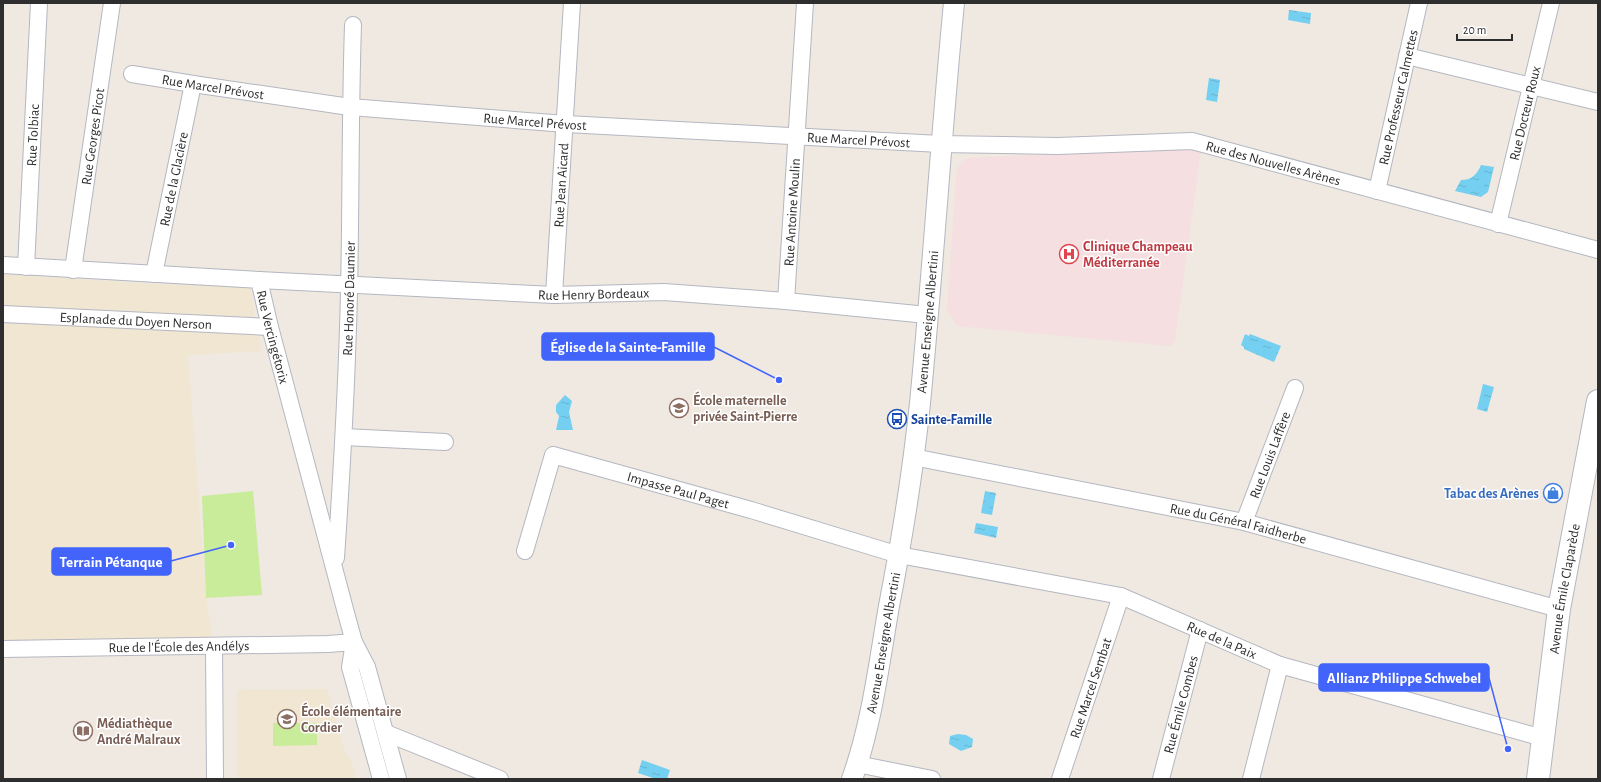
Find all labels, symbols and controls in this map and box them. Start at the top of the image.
scale bar [1457,16,1512,42]
text: 20 m [1463,24,1486,36]
street label: Rue Professeur Calmettes [1377,29,1421,166]
street label: Rue Docteur Roux [1507,65,1544,162]
street label: Rue Marcel Prévost [161,73,265,102]
street label: Rue Georges Picot [80,87,108,186]
street label: Rue Tolbiac [25,103,42,167]
street label: Rue Marcel Prévost [483,112,587,133]
street label: Rue de la Glacière [158,131,191,228]
street label: Rue Marcel Prévost [806,131,911,150]
street label: Rue des Nouvelles Arènes [1204,139,1342,189]
street label: Rue Jean Aicard [552,143,571,228]
street label: Rue Antoine Moulin [782,158,803,267]
street label: Rue Honoré Daumier [341,240,358,356]
place label: Clinique Champeau Méditerranée [1083,240,1193,270]
hospital icon: Clinique Champeau Méditerranée [1058,243,1080,265]
street label: Avenue Enseigne Albertini [915,250,941,394]
street label: Rue Henry Bordeaux [538,286,649,303]
street label: Rue Vercingétorix [254,289,291,385]
street label: Esplanade du Doyen Nerson [59,311,212,332]
callout: Église de la Sainte-Famille [542,333,714,360]
text: Église de la Sainte-Famille [550,338,706,355]
place label: École maternelle privée Saint-Pierre [693,391,798,424]
school or university icon: École maternelle privée Saint-Pierre [668,397,690,419]
bus stop icon: Sainte-Famille [886,408,908,430]
street label: Rue Louis Laffère [1248,410,1293,500]
place label: Sainte-Famille [911,413,993,427]
street label: Impasse Paul Paget [626,470,731,512]
shop icon: Tabac des Arènes [1542,482,1564,504]
place label: Tabac des Arènes [1444,487,1539,501]
street label: Rue du Général Faidherbe [1169,502,1308,547]
street label: Avenue Émile Claparède [1547,523,1583,655]
callout: Terrain Pétanque [52,548,171,575]
text: Terrain Pétanque [59,555,163,570]
street label: Avenue Enseigne Albertini [864,571,903,715]
street label: Rue de la Paix [1185,619,1259,662]
street label: Rue Marcel Sembat [1068,636,1115,740]
street label: Rue de l'École des Andélys [108,638,250,655]
street label: Rue Émile Combes [1162,654,1201,755]
callout: Allianz Philippe Schwebel [1319,664,1489,691]
text: Allianz Philippe Schwebel [1327,671,1481,686]
place label: École élémentaire Cordier [301,702,402,735]
school or university icon: École élémentaire Cordier [276,708,298,730]
place label: Médiathèque André Malraux [97,717,181,747]
library icon: Médiathèque André Malraux [72,720,94,742]

